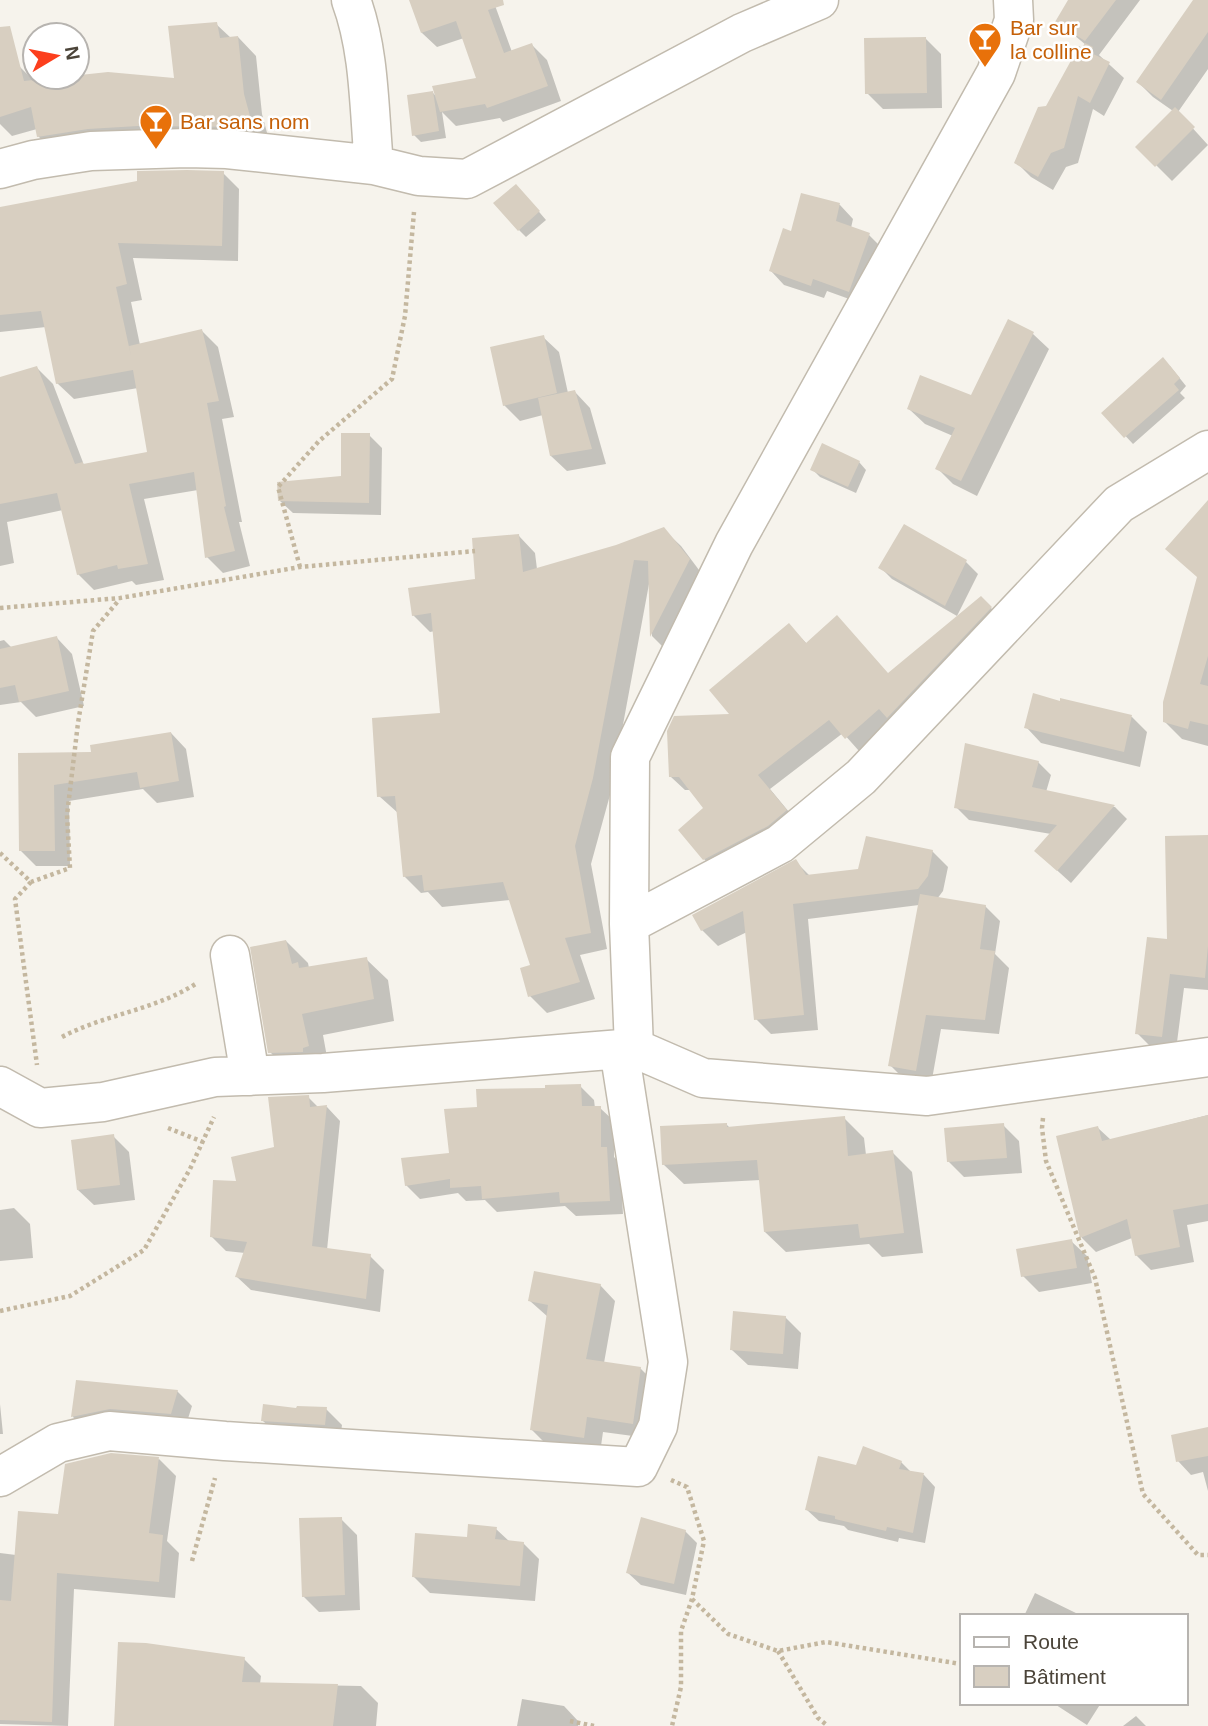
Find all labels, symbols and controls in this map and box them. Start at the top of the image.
place label: Bar sur la colline [1010,16,1092,63]
bar icon: Bar sur la colline [966,20,1004,69]
north arrow [21,21,91,91]
text: N [61,45,84,62]
bar icon: Bar sans nom [137,102,175,151]
place label: Bar sans nom [180,110,310,133]
legend [960,1614,1187,1705]
text: Route [1023,1630,1079,1653]
text: Bâtiment [1023,1665,1106,1688]

